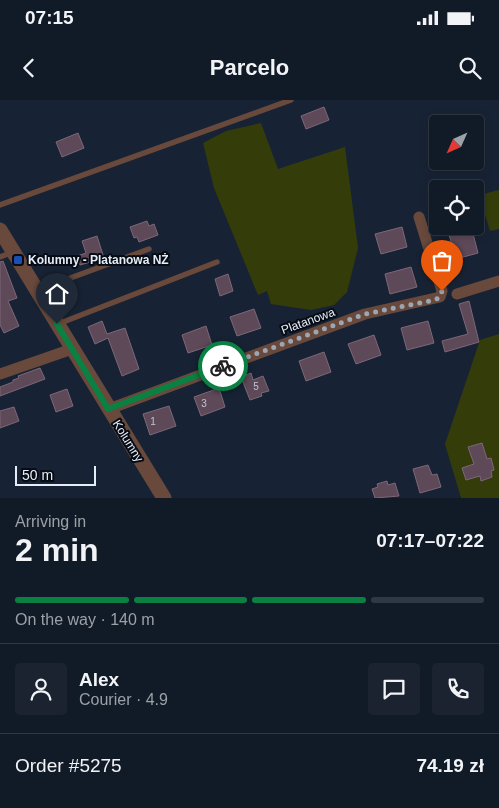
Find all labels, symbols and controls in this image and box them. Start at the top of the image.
text: 07:15 [25,7,74,28]
icon: back [15,54,43,82]
icon: search [456,54,484,82]
text: Parcelo [210,55,289,80]
north arrow [429,115,484,170]
map controls [429,115,484,235]
button: locate [429,180,484,235]
pin [421,240,463,291]
icon: bag [428,247,456,275]
place label: Kolumny - Platanowa NŻ [28,252,169,267]
marker: Kolumny - Platanowa NŻ [12,254,24,266]
pin [36,273,78,324]
icon: home [43,280,71,308]
street label: Platanowa [279,305,337,337]
courier [198,341,248,391]
icon: bike [209,352,237,380]
house number: 5 [253,381,259,392]
house number: 3 [201,398,207,409]
house number: 1 [150,416,156,427]
street label: Kolumny [110,417,146,465]
scale bar [15,463,96,486]
text: 50 m [22,467,53,483]
text: Arriving in [15,513,86,530]
text: 07:17–07:22 [376,530,484,551]
text: 2 min [15,532,99,568]
text: On the way · 140 m [15,611,155,628]
button: person [15,663,67,715]
button: chat [368,663,420,715]
button: phone [432,663,484,715]
text: Alex [79,669,119,690]
text: Courier · 4.9 [79,691,168,708]
text: Order #5275 [15,755,122,776]
text: 74.19 zł [416,755,484,776]

